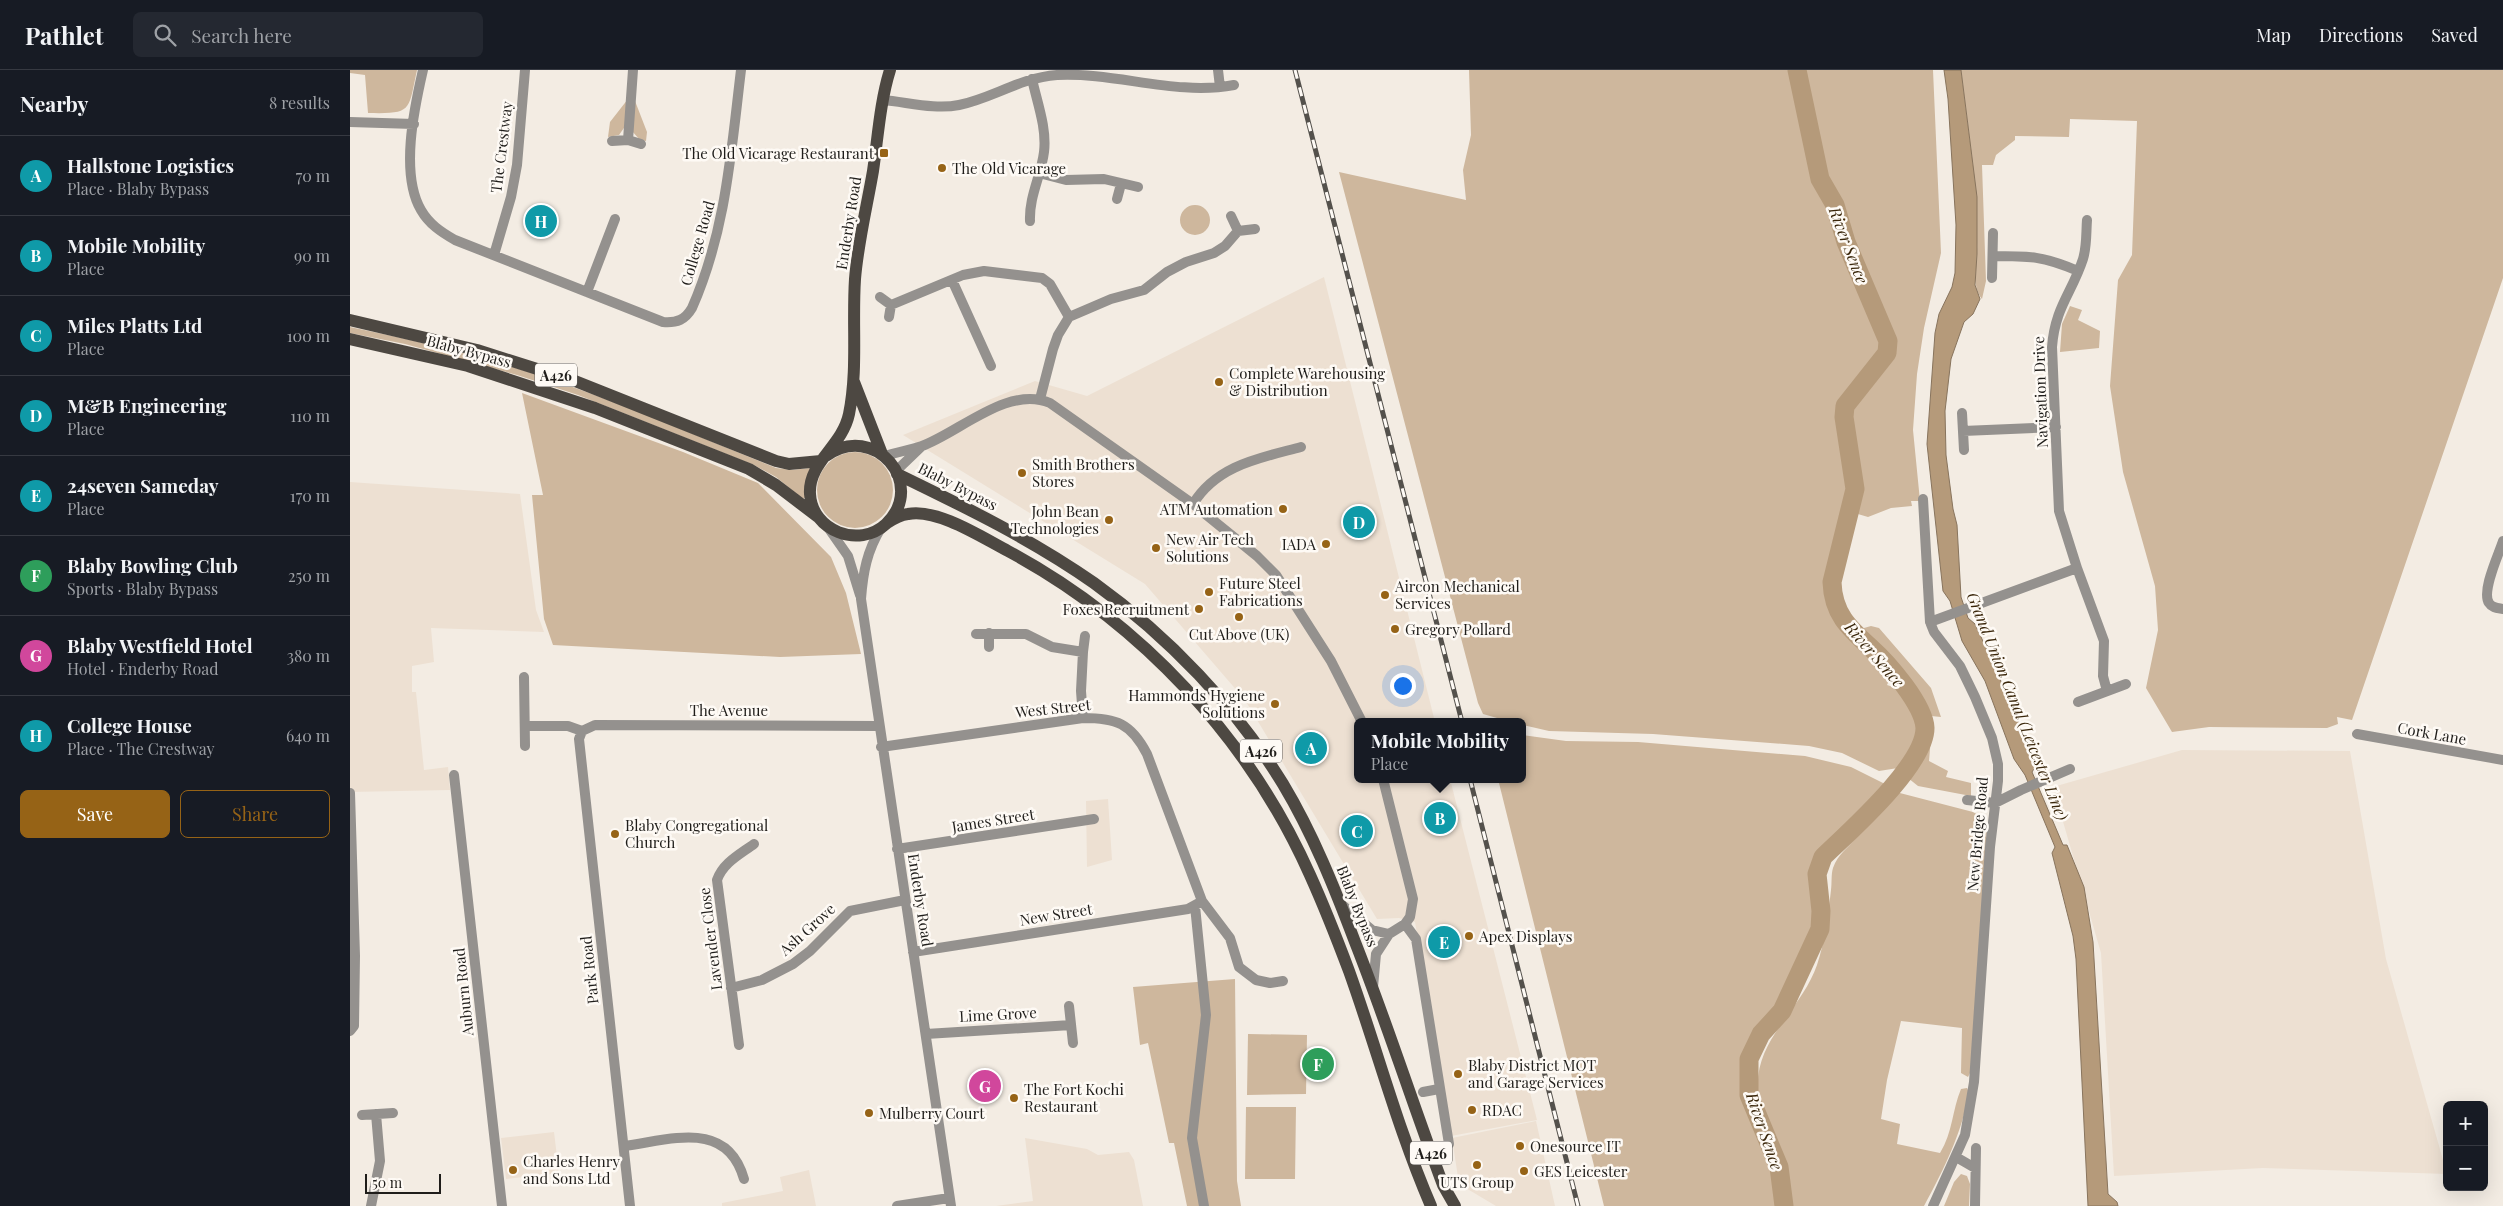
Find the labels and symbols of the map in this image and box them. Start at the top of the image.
street label: The Crestway [485,100,517,194]
place label: The Old Vicarage Restaurant [682,143,875,163]
marker: The Old Vicarage Restaurant [878,147,890,159]
place label: The Old Vicarage [952,158,1066,178]
marker: The Old Vicarage [936,162,948,174]
street label: Enderby Road [831,175,865,271]
street label: College Road [675,198,719,288]
pin: H [525,202,557,240]
water label: River Sence [1824,203,1873,286]
street label: Blaby Bypass [425,330,513,372]
street label: Navigation Drive [2028,336,2052,448]
place label: Complete Warehousing & Distribution [1229,363,1385,400]
road number: A426 [535,364,577,386]
marker: Complete Warehousing & Distribution [1213,376,1225,388]
place label: Smith Brothers Stores [1032,454,1135,491]
street label: Blaby Bypass [915,457,1001,515]
marker: Smith Brothers Stores [1016,467,1028,479]
place label: ATM Automation [1159,499,1273,519]
place label: John Bean Technologies [1011,501,1099,538]
marker: ATM Automation [1277,503,1289,515]
pin: D [1343,503,1375,541]
marker: John Bean Technologies [1103,514,1115,526]
place label: New Air Tech Solutions [1166,529,1254,566]
place label: IADA [1282,534,1317,554]
marker: IADA [1320,538,1332,550]
marker: New Air Tech Solutions [1150,542,1162,554]
place label: Future Steel Fabrications [1219,573,1303,610]
place label: Aircon Mechanical Services [1394,576,1520,613]
marker: Future Steel Fabrications [1203,586,1215,598]
marker: Aircon Mechanical Services [1379,589,1391,601]
water label: Grand Union Canal (Leicester Line) [1962,589,2074,823]
place label: Foxes Recruitment [1062,599,1190,619]
marker: Foxes Recruitment [1193,603,1205,615]
marker: Cut Above (UK) [1233,611,1245,623]
water label: River Sence [1840,616,1909,691]
place label: Gregory Pollard [1405,619,1511,639]
marker: Gregory Pollard [1389,623,1401,635]
place label: Cut Above (UK) [1189,624,1289,644]
your location [1390,673,1416,699]
place label: Hammonds Hygiene Solutions [1128,685,1265,722]
street label: West Street [1013,694,1092,722]
marker: Hammonds Hygiene Solutions [1269,698,1281,710]
street label: The Avenue [690,700,768,720]
street label: Cork Lane [2396,717,2468,749]
pin: A [1295,729,1327,767]
road number: A426 [1240,739,1282,762]
street label: New Bridge Road [1962,776,1992,892]
pin: B [1424,799,1456,837]
street label: James Street [949,803,1037,837]
pin: C [1341,812,1373,850]
place label: Blaby Congregational Church [625,815,768,852]
marker: Blaby Congregational Church [609,828,621,840]
street label: Enderby Road [904,852,938,948]
street label: Blaby Bypass [1333,862,1383,950]
street label: Lavender Close [694,886,726,992]
street label: New Street [1018,898,1094,930]
street label: Ash Grove [774,899,839,960]
pin: E [1428,923,1460,961]
place label: Apex Displays [1478,926,1572,946]
marker: Apex Displays [1463,930,1475,942]
street label: Park Road [575,935,603,1005]
street label: Auburn Road [448,947,478,1038]
street label: Lime Grove [959,1002,1037,1026]
pin: F [1302,1045,1334,1083]
place label: Blaby District MOT and Garage Services [1468,1055,1604,1092]
pin: G [969,1067,1001,1105]
marker: Blaby District MOT and Garage Services [1452,1068,1464,1080]
place label: The Fort Kochi Restaurant [1024,1079,1124,1116]
water label: River Sence [1742,1089,1788,1173]
marker: The Fort Kochi Restaurant [1008,1092,1020,1104]
place label: RDAC [1482,1100,1522,1120]
place label: Mulberry Court [879,1103,985,1123]
marker: RDAC [1466,1104,1478,1116]
marker: Mulberry Court [863,1107,875,1119]
place label: Onesource IT [1530,1136,1621,1156]
marker: Onesource IT [1514,1140,1526,1152]
road number: A426 [1410,1142,1452,1164]
place label: Charles Henry and Sons Ltd [523,1151,620,1188]
marker: UTS Group [1471,1159,1483,1171]
place label: GES Leicester [1534,1161,1628,1181]
marker: Charles Henry and Sons Ltd [507,1164,519,1176]
marker: GES Leicester [1518,1165,1530,1177]
scale bar [365,1171,441,1194]
place label: UTS Group [1440,1172,1514,1192]

